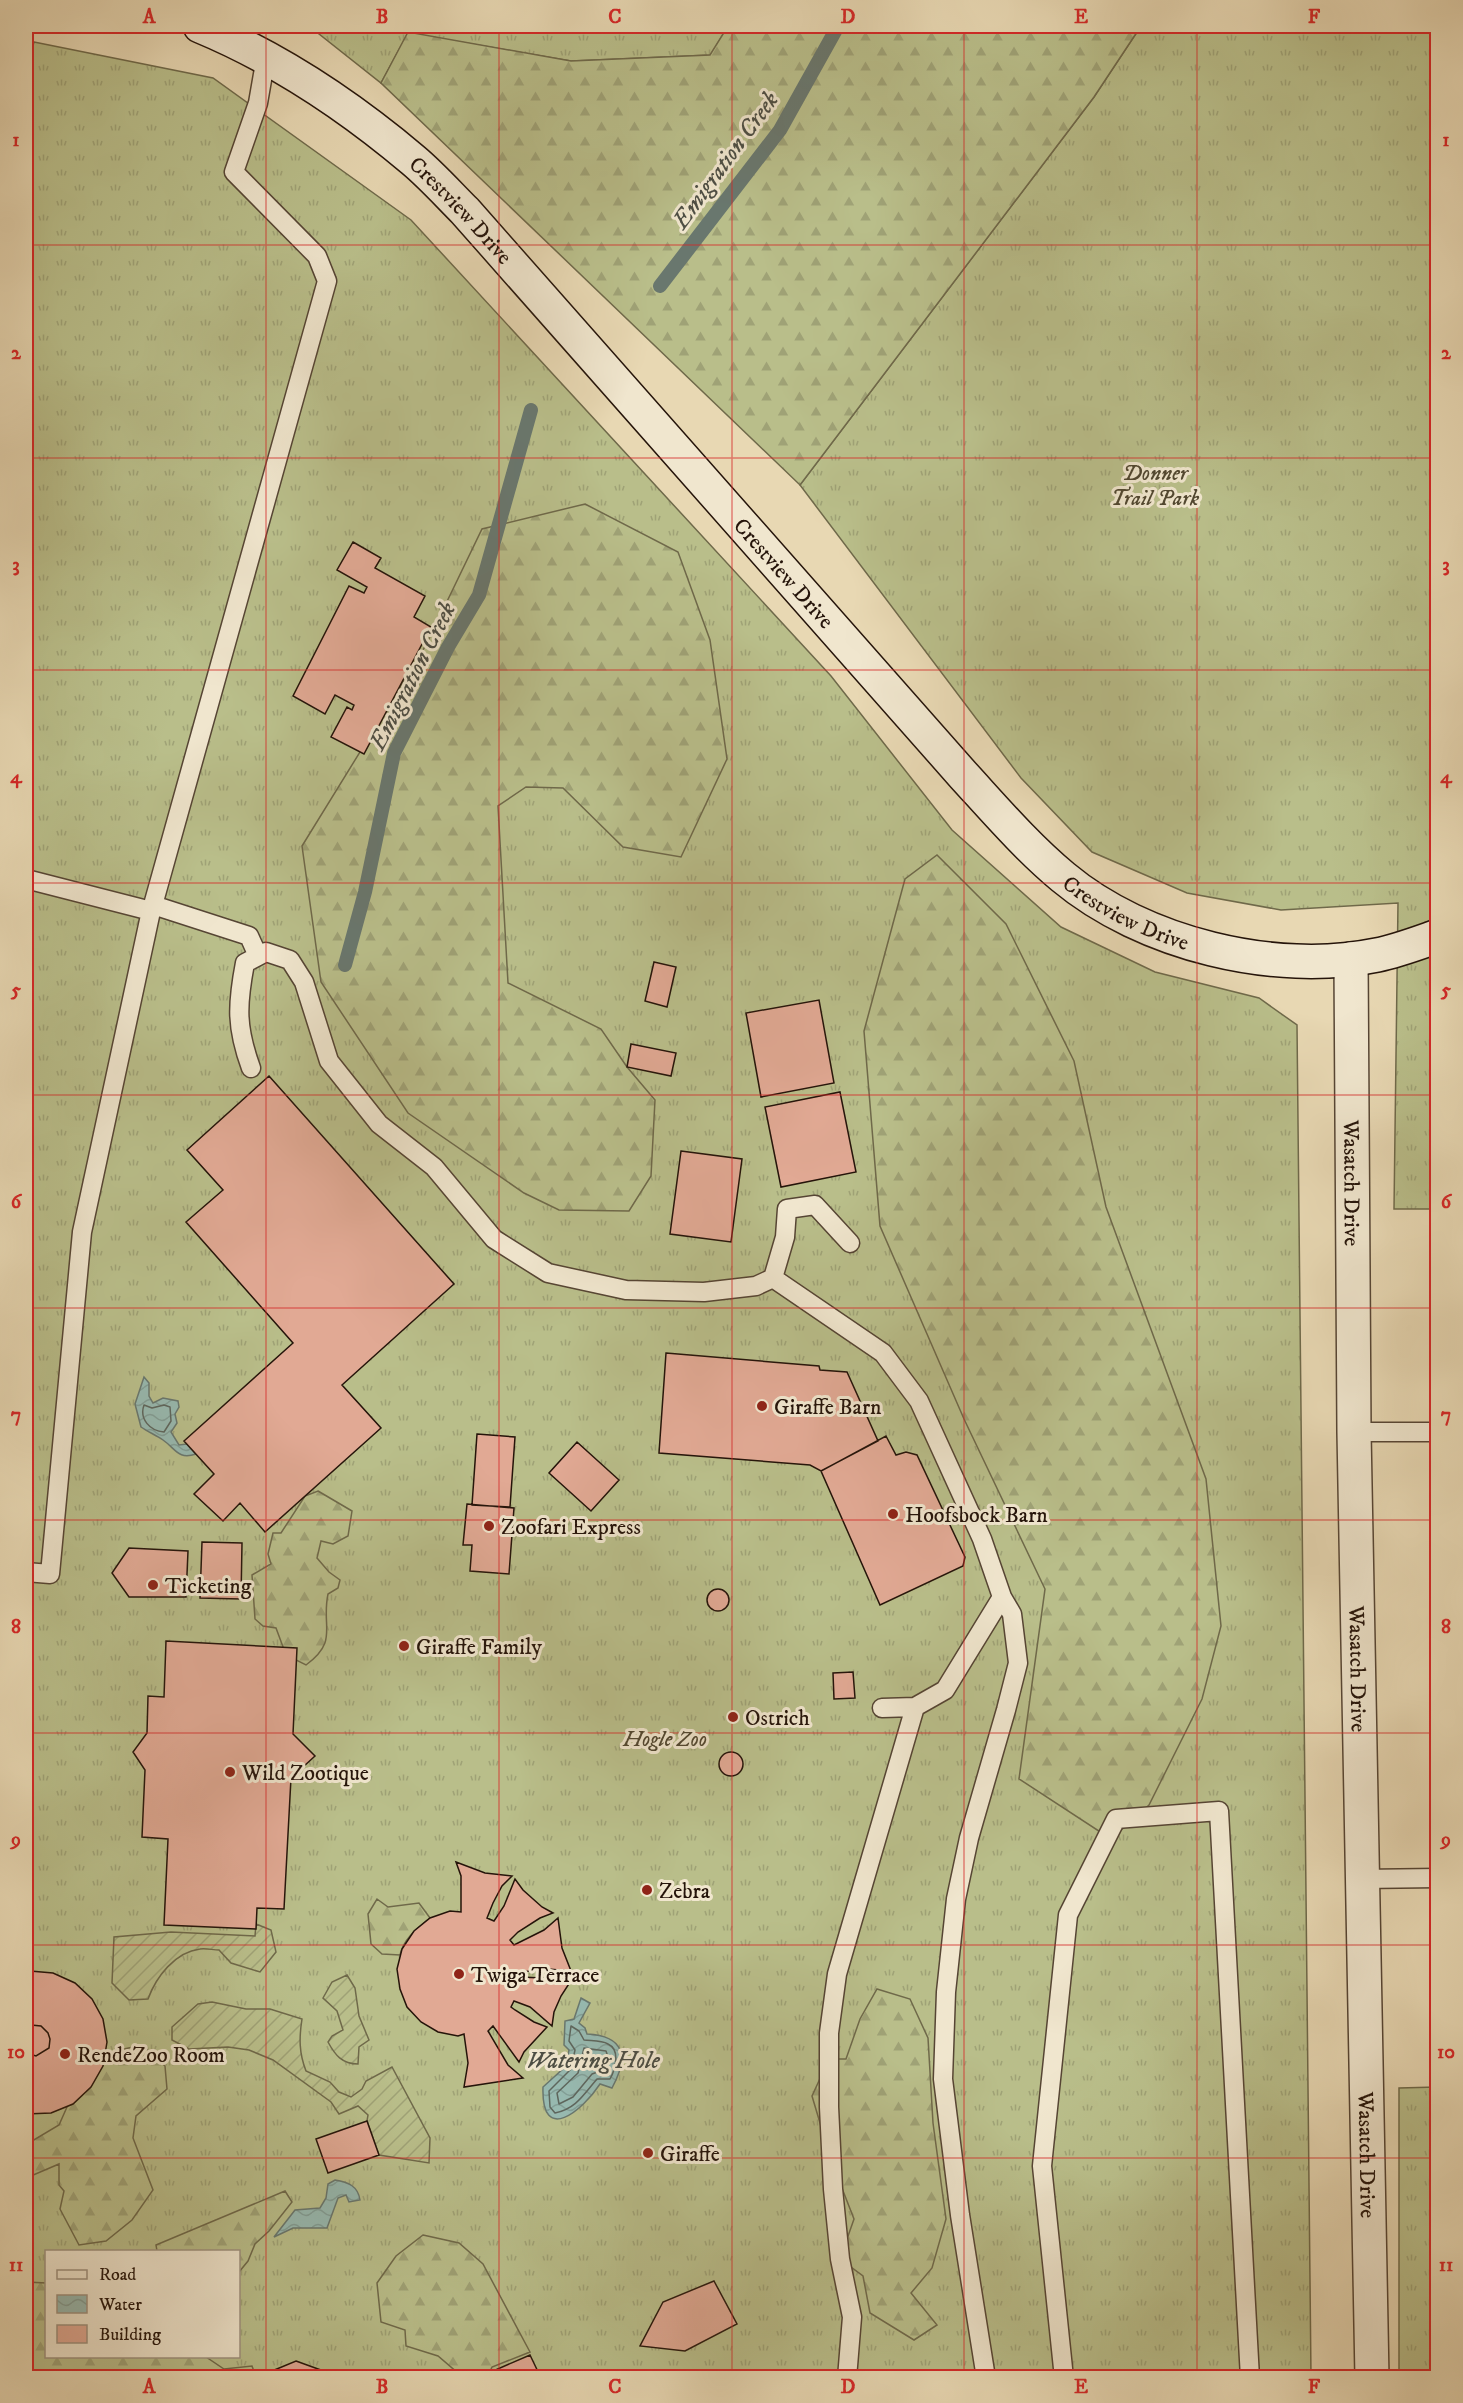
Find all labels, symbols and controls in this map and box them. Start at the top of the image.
text: A [142,5,157,30]
text: B [376,5,388,30]
text: C [608,5,622,30]
text: D [841,5,856,30]
text: E [1074,5,1088,30]
text: F [1308,5,1321,30]
water label: Emigration Creek [665,86,786,237]
text: 1 [12,128,20,153]
text: 1 [1442,128,1450,153]
street label: Crestview Drive [403,151,518,270]
text: 2 [11,341,22,366]
text: 2 [1441,341,1452,366]
park label: Donner Trail Park [1111,460,1200,512]
street label: Crestview Drive [727,513,839,635]
text: 3 [12,553,20,578]
text: 3 [1442,553,1450,578]
water label: Emigration Creek [362,597,463,757]
text: 4 [10,765,23,790]
text: 4 [1440,765,1453,790]
street label: Crestview Drive [1057,870,1192,957]
text: 5 [10,978,21,1003]
text: 5 [1440,978,1451,1003]
street label: Wasatch Drive [1337,1119,1365,1246]
text: 6 [11,1190,23,1215]
text: 6 [1441,1190,1453,1215]
place label: Giraffe Barn [774,1394,882,1421]
marker: Giraffe Barn [755,1399,769,1413]
text: 7 [11,1403,21,1428]
text: 7 [1441,1403,1451,1428]
place label: Hoofsbock Barn [905,1502,1048,1529]
marker: Hoofsbock Barn [886,1507,900,1521]
place label: Zoofari Express [501,1514,641,1541]
marker: Zoofari Express [482,1519,496,1533]
place label: Ticketing [165,1573,252,1600]
marker: Ticketing [146,1578,160,1592]
street label: Wasatch Drive [1342,1604,1372,1733]
text: 8 [11,1615,21,1640]
text: 8 [1441,1615,1451,1640]
place label: Giraffe Family [416,1634,542,1661]
marker: Giraffe Family [397,1639,411,1653]
place label: Ostrich [745,1705,810,1732]
marker: Ostrich [726,1710,740,1724]
park label: Hogle Zoo [622,1726,707,1753]
place label: Wild Zootique [241,1760,369,1787]
marker: Wild Zootique [223,1765,237,1779]
text: 9 [9,1828,21,1853]
text: 9 [1439,1828,1451,1853]
place label: Zebra [659,1878,711,1905]
marker: Zebra [640,1883,654,1897]
place label: Twiga Terrace [471,1962,599,1989]
marker: Twiga Terrace [452,1967,466,1981]
text: 10 [7,2040,25,2065]
text: 10 [1437,2040,1455,2065]
place label: RendeZoo Room [77,2042,225,2069]
water label: Watering Hole [526,2046,660,2076]
marker: RendeZoo Room [58,2047,72,2061]
street label: Wasatch Drive [1352,2090,1381,2219]
place label: Giraffe [660,2141,720,2168]
marker: Giraffe [641,2146,655,2160]
legend [45,2250,240,2358]
text: 11 [9,2253,23,2278]
text: 11 [1439,2253,1453,2278]
text: Road [99,2264,136,2286]
text: Water [98,2294,142,2316]
text: Building [99,2324,161,2346]
text: A [142,2375,157,2400]
text: B [376,2375,388,2400]
text: C [608,2375,622,2400]
text: D [841,2375,856,2400]
text: E [1074,2375,1088,2400]
text: F [1308,2375,1321,2400]

